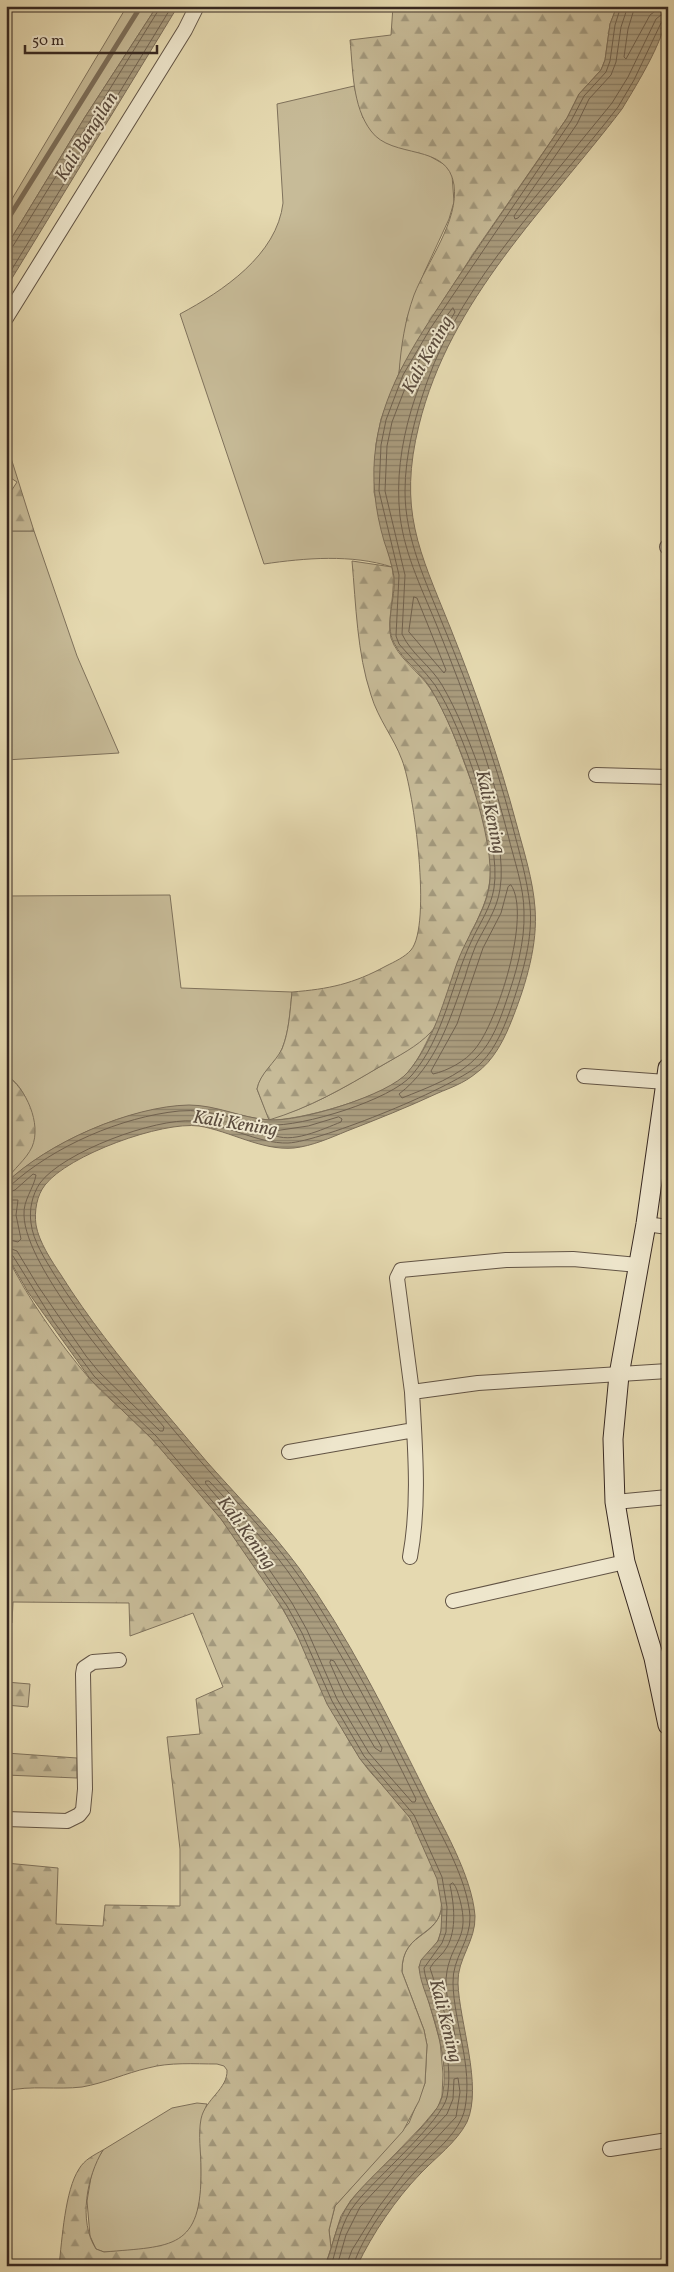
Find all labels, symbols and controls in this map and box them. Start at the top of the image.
scale bar [25,22,158,54]
text: 50 m [32,31,64,52]
water label: Kali Bangilan [49,87,125,187]
water label: Kali Kening [396,311,460,399]
water label: Kali Kening [468,768,512,856]
water label: Kali Kening [191,1104,279,1144]
water label: Kali Kening [210,1491,282,1575]
water label: Kali Kening [422,1977,468,2065]

